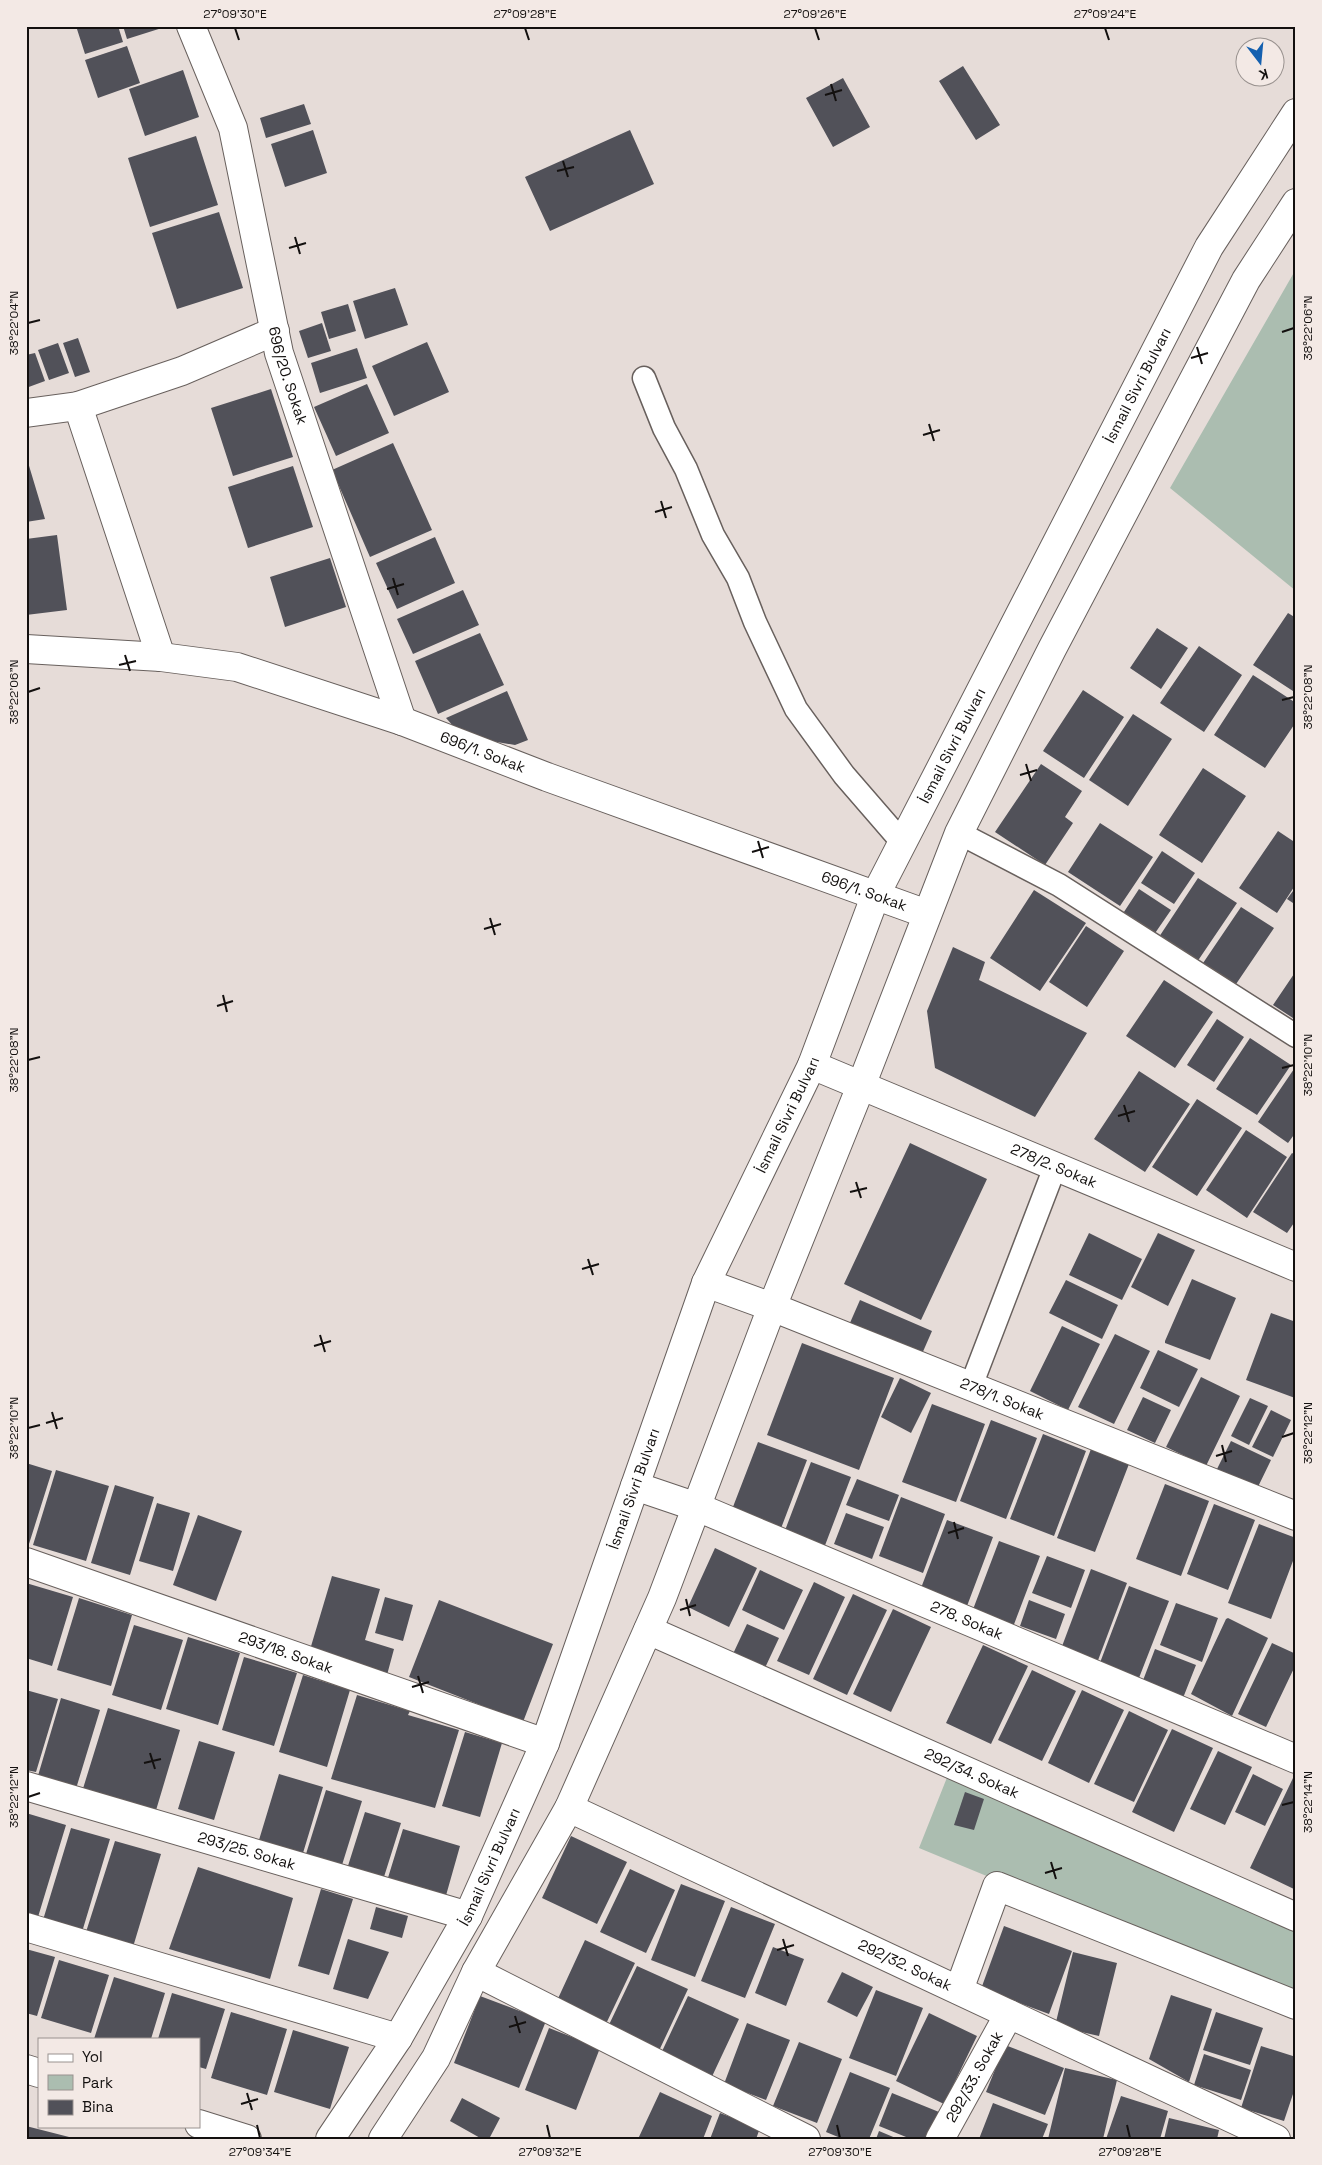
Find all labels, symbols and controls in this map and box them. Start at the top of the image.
text: 27°09'30"E [203,6,267,22]
text: 27°09'28"E [493,6,557,22]
text: 27°09'26"E [784,6,847,22]
text: 27°09'24"E [1074,6,1136,22]
north arrow [1234,38,1284,88]
text: K [1257,65,1270,84]
text: 38°22'04"N [6,291,22,355]
text: 38°22'06"N [1300,296,1316,360]
street label: İsmail Sivri Bulvarı [1100,324,1175,446]
street label: 696/20. Sokak [265,325,312,427]
text: 38°22'06"N [6,660,22,724]
text: 38°22'08"N [1300,664,1316,730]
street label: İsmail Sivri Bulvarı [914,685,989,806]
street label: 696/1. Sokak [438,727,528,777]
street label: 696/1. Sokak [819,867,910,915]
text: 38°22'08"N [6,1027,22,1093]
text: 38°22'10"N [1300,1034,1316,1096]
street label: İsmail Sivri Bulvarı [751,1054,823,1176]
street label: 278/2. Sokak [1008,1139,1100,1192]
street label: 278/1. Sokak [958,1373,1047,1424]
text: 38°22'10"N [6,1397,22,1459]
text: 38°22'12"N [1300,1402,1316,1464]
street label: İsmail Sivri Bulvarı [603,1426,663,1552]
street label: 278. Sokak [928,1596,1006,1644]
street label: 293/18. Sokak [236,1627,336,1677]
street label: 292/34. Sokak [922,1744,1022,1802]
text: 38°22'12"N [6,1766,22,1828]
text: 38°22'14"N [1300,1771,1316,1833]
street label: İsmail Sivri Bulvarı [454,1805,524,1929]
street label: 293/25. Sokak [196,1827,298,1874]
street label: 292/32. Sokak [855,1935,955,1995]
street label: 292/33. Sokak [941,2028,1007,2125]
legend [38,2038,200,2128]
text: Yol [82,2047,103,2066]
text: Park [82,2073,113,2092]
text: Bina [82,2097,114,2116]
text: 27°09'34"E [229,2144,292,2160]
text: 27°09'32"E [519,2144,582,2160]
text: 27°09'30"E [808,2144,872,2160]
text: 27°09'28"E [1098,2144,1162,2160]

